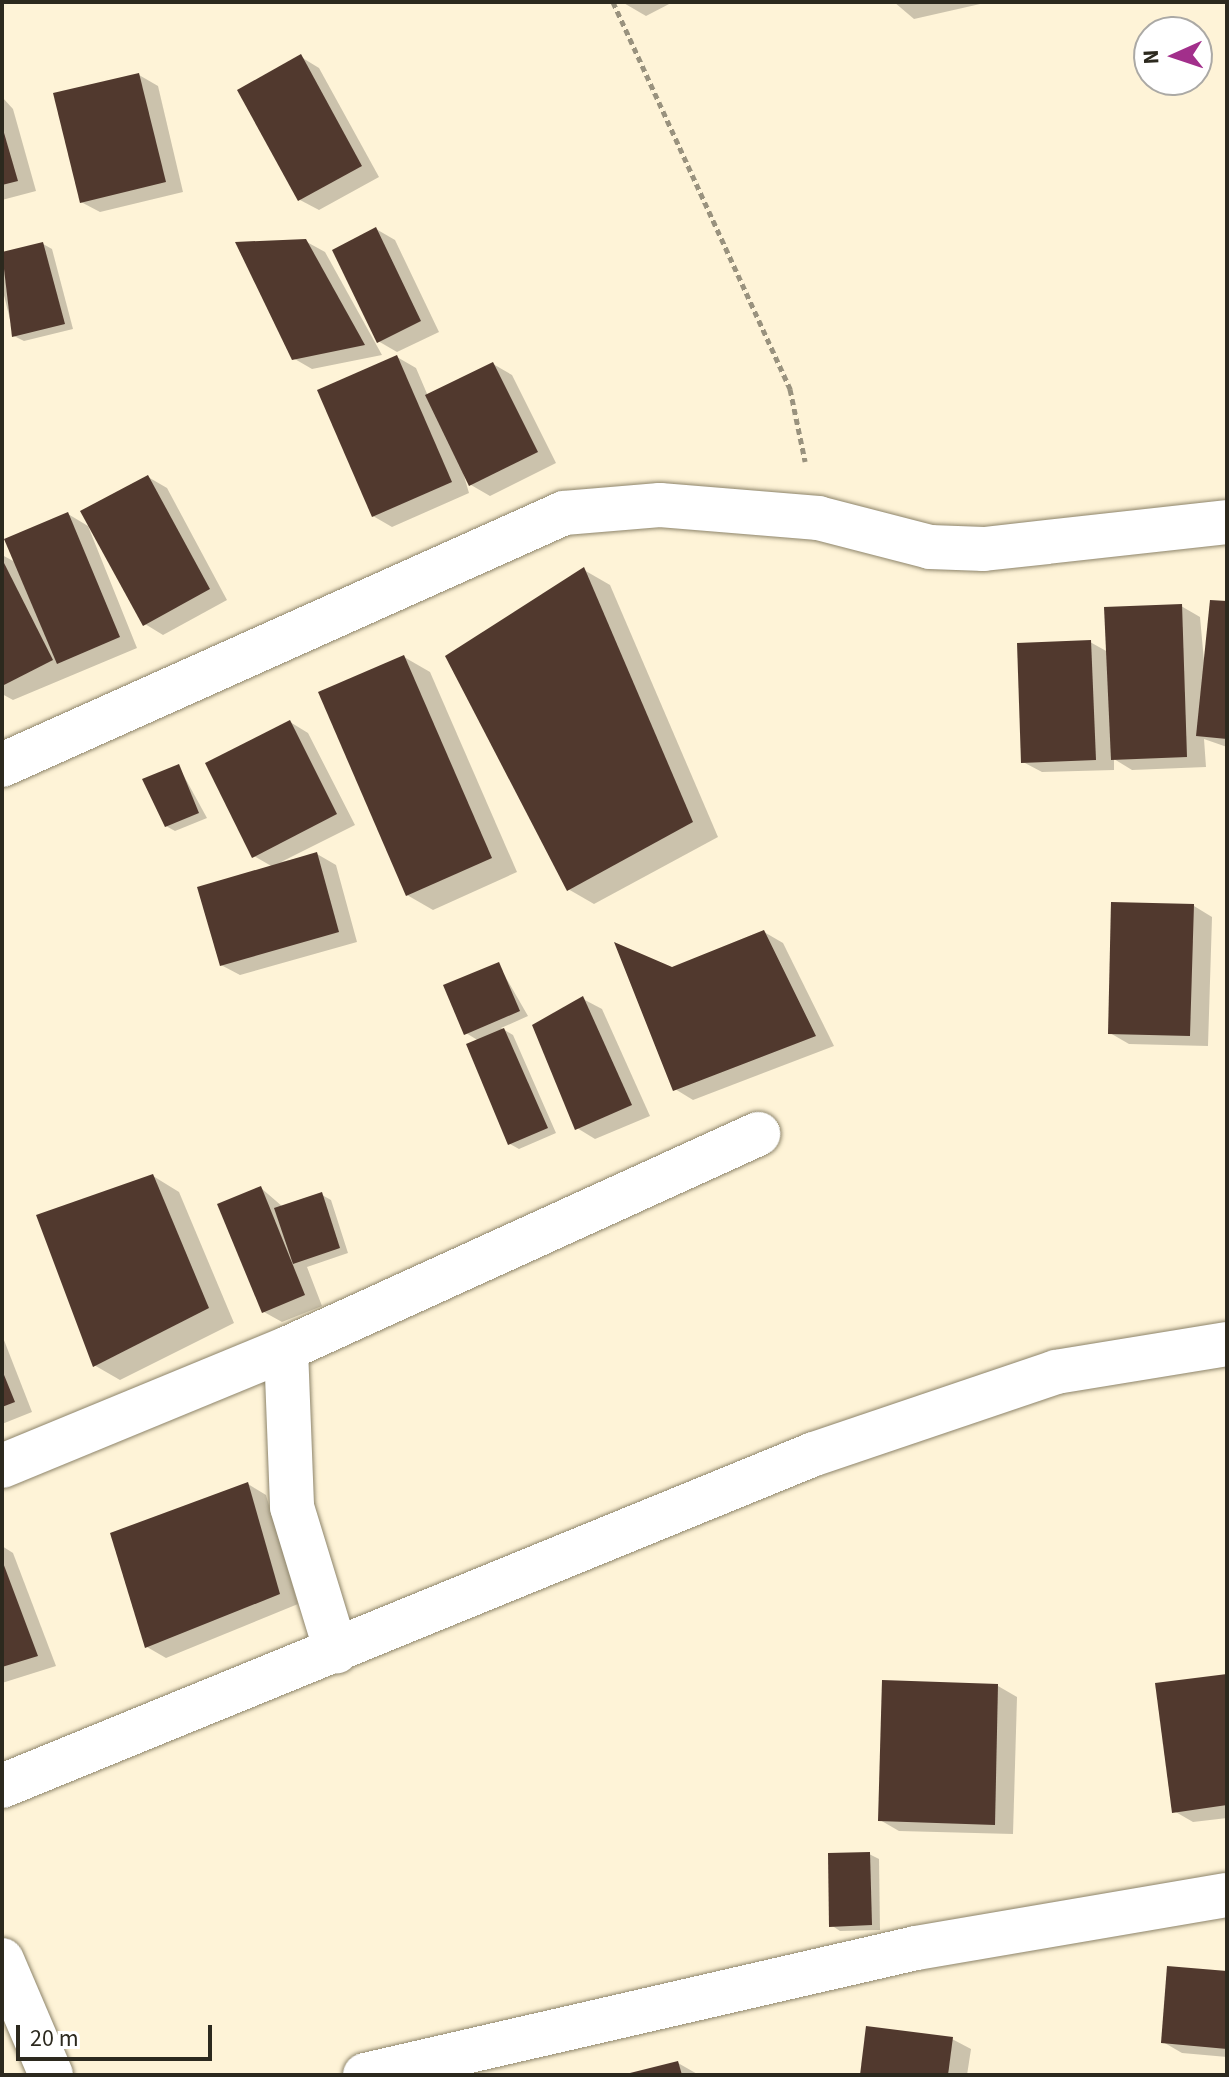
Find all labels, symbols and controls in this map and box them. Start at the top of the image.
north arrow [1133,16,1213,96]
text: N [1135,49,1167,65]
scale bar [20,2009,216,2059]
text: 20 m [30,2021,79,2056]

